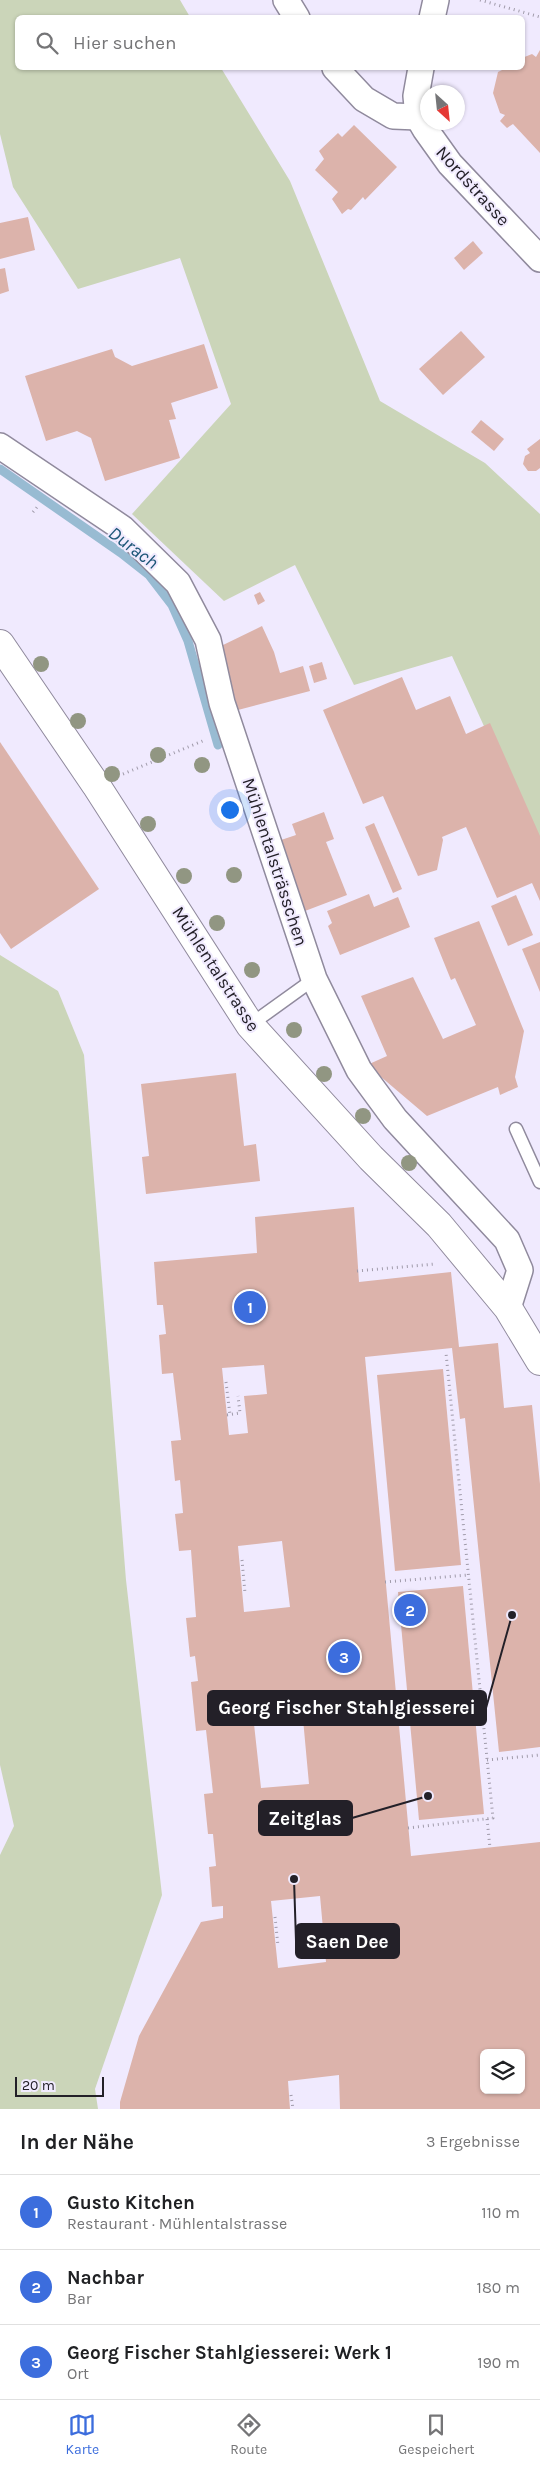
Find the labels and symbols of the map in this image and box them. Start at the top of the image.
north arrow [420,85,465,130]
street label: Nordstrasse [431,141,515,231]
water label: Durach [104,522,163,574]
street label: Mühlentalsträsschen [237,775,313,949]
your location [217,797,243,823]
street label: Mühlentalstrasse [167,902,265,1036]
pin: 1 [234,1288,266,1326]
pin: 2 [394,1591,426,1629]
pin: 3 [328,1638,360,1676]
callout: Georg Fischer Stahlgiesserei [208,1691,486,1725]
text: Georg Fischer Stahlgiesserei [218,1697,476,1719]
callout: Zeitglas [259,1801,352,1835]
text: Zeitglas [268,1808,342,1830]
callout: Saen Dee [296,1924,399,1958]
text: Saen Dee [305,1931,389,1953]
scale bar [15,2074,104,2097]

